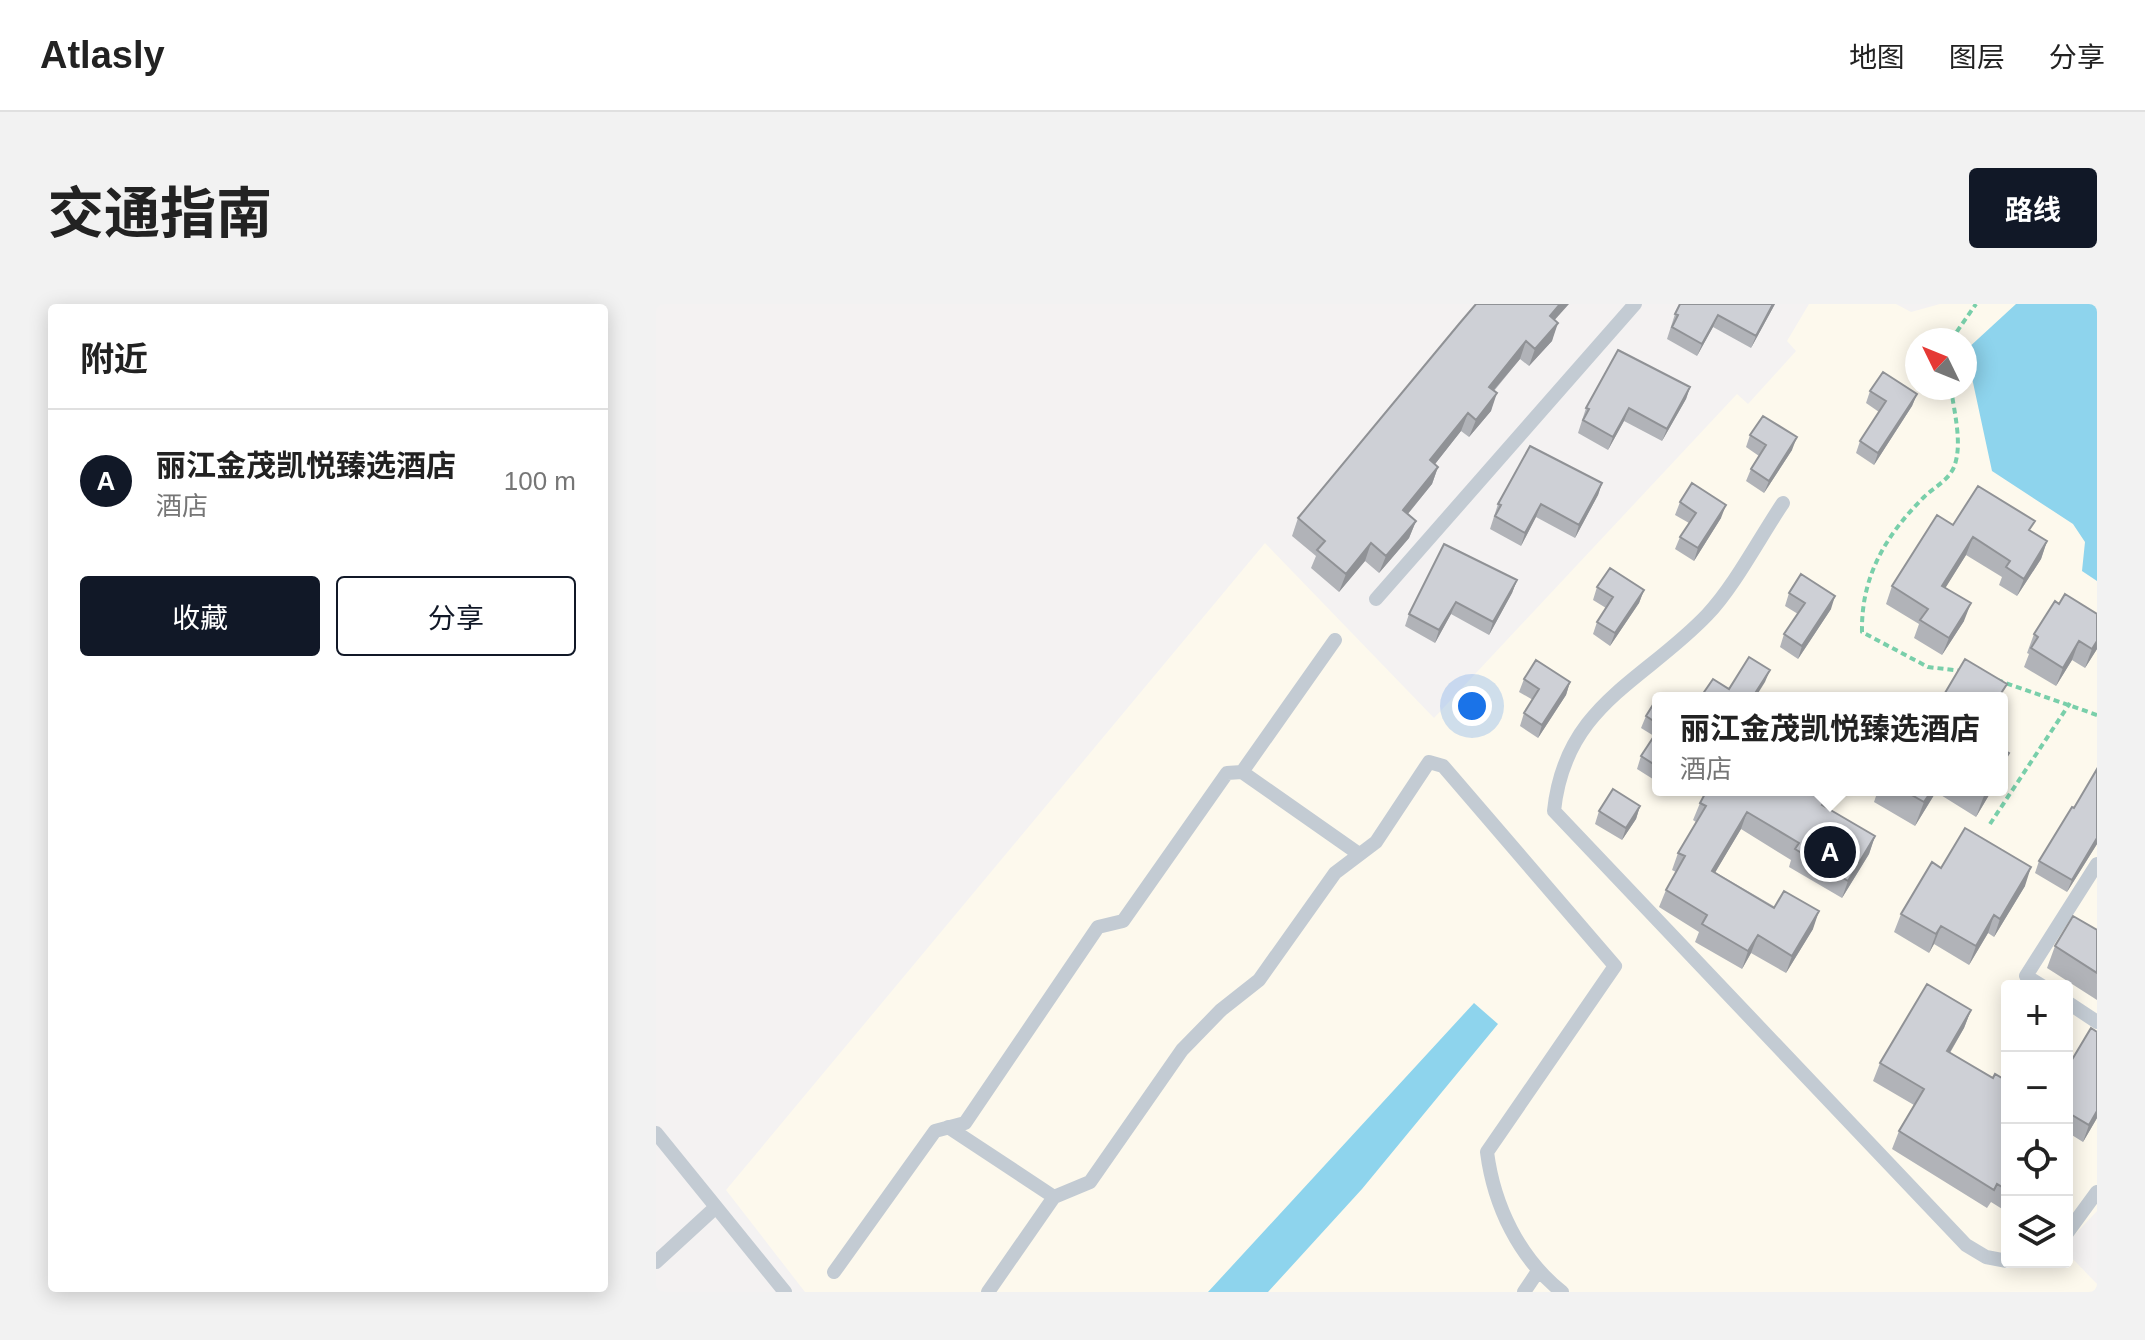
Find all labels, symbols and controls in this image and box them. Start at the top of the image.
text: Atlasly [40,34,165,76]
text: 地图 [1849,42,1905,73]
text: 图层 [1949,42,2005,73]
text: 分享 [2049,42,2105,73]
button: 路线 [1969,168,2097,248]
text: 交通指南 [48,182,272,245]
north arrow [1905,328,1977,400]
text: 附近 [80,340,148,378]
text: 丽江金茂凯悦臻选酒店 [156,449,456,482]
text: A [97,466,115,496]
text: 100 m [504,466,576,496]
text: 酒店 [156,491,208,521]
button: 收藏 [80,576,320,656]
button: 分享 [336,576,576,656]
your location [1452,686,1492,726]
popup [1652,692,2008,796]
text: 丽江金茂凯悦臻选酒店 [1680,712,1980,745]
text: 酒店 [1680,754,1732,784]
pin: A [1804,822,1856,882]
map controls [2001,980,2073,1268]
button: + [2001,980,2073,1052]
button: − [2001,1052,2073,1124]
button: locate [2001,1124,2073,1196]
button: layers [2001,1196,2073,1268]

